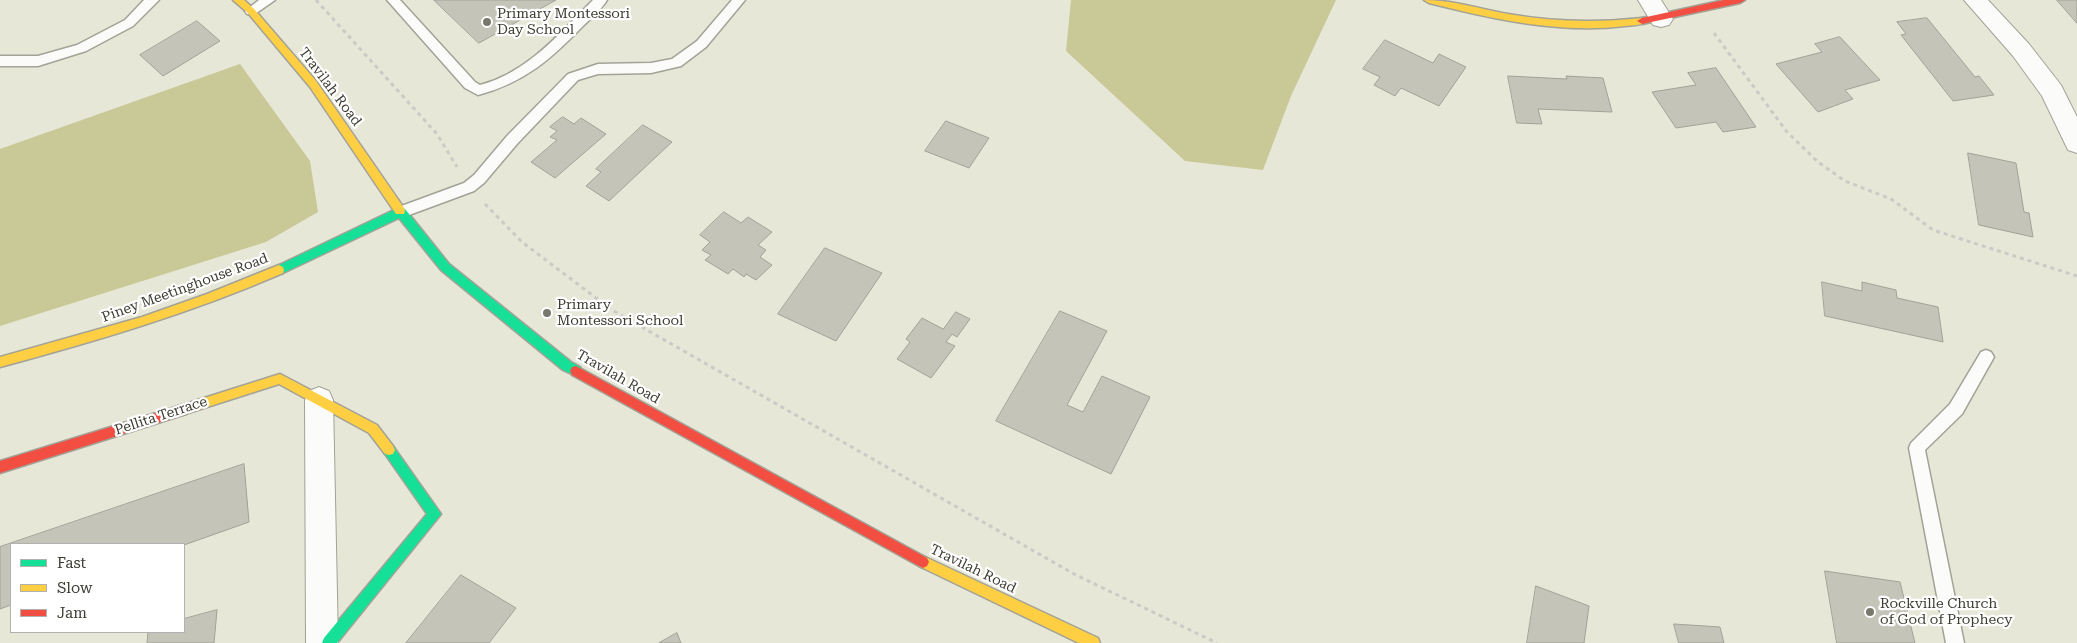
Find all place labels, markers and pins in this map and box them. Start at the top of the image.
place label: Primary Montessori Day School [497,6,630,38]
marker: Primary Montessori Day School [481,16,493,28]
place label: Primary Montessori School [557,297,683,330]
marker: Primary Montessori School [541,307,553,319]
place label: Rockville Church of God of Prophecy [1880,596,2012,628]
marker: Rockville Church of God of Prophecy [1864,606,1876,618]

